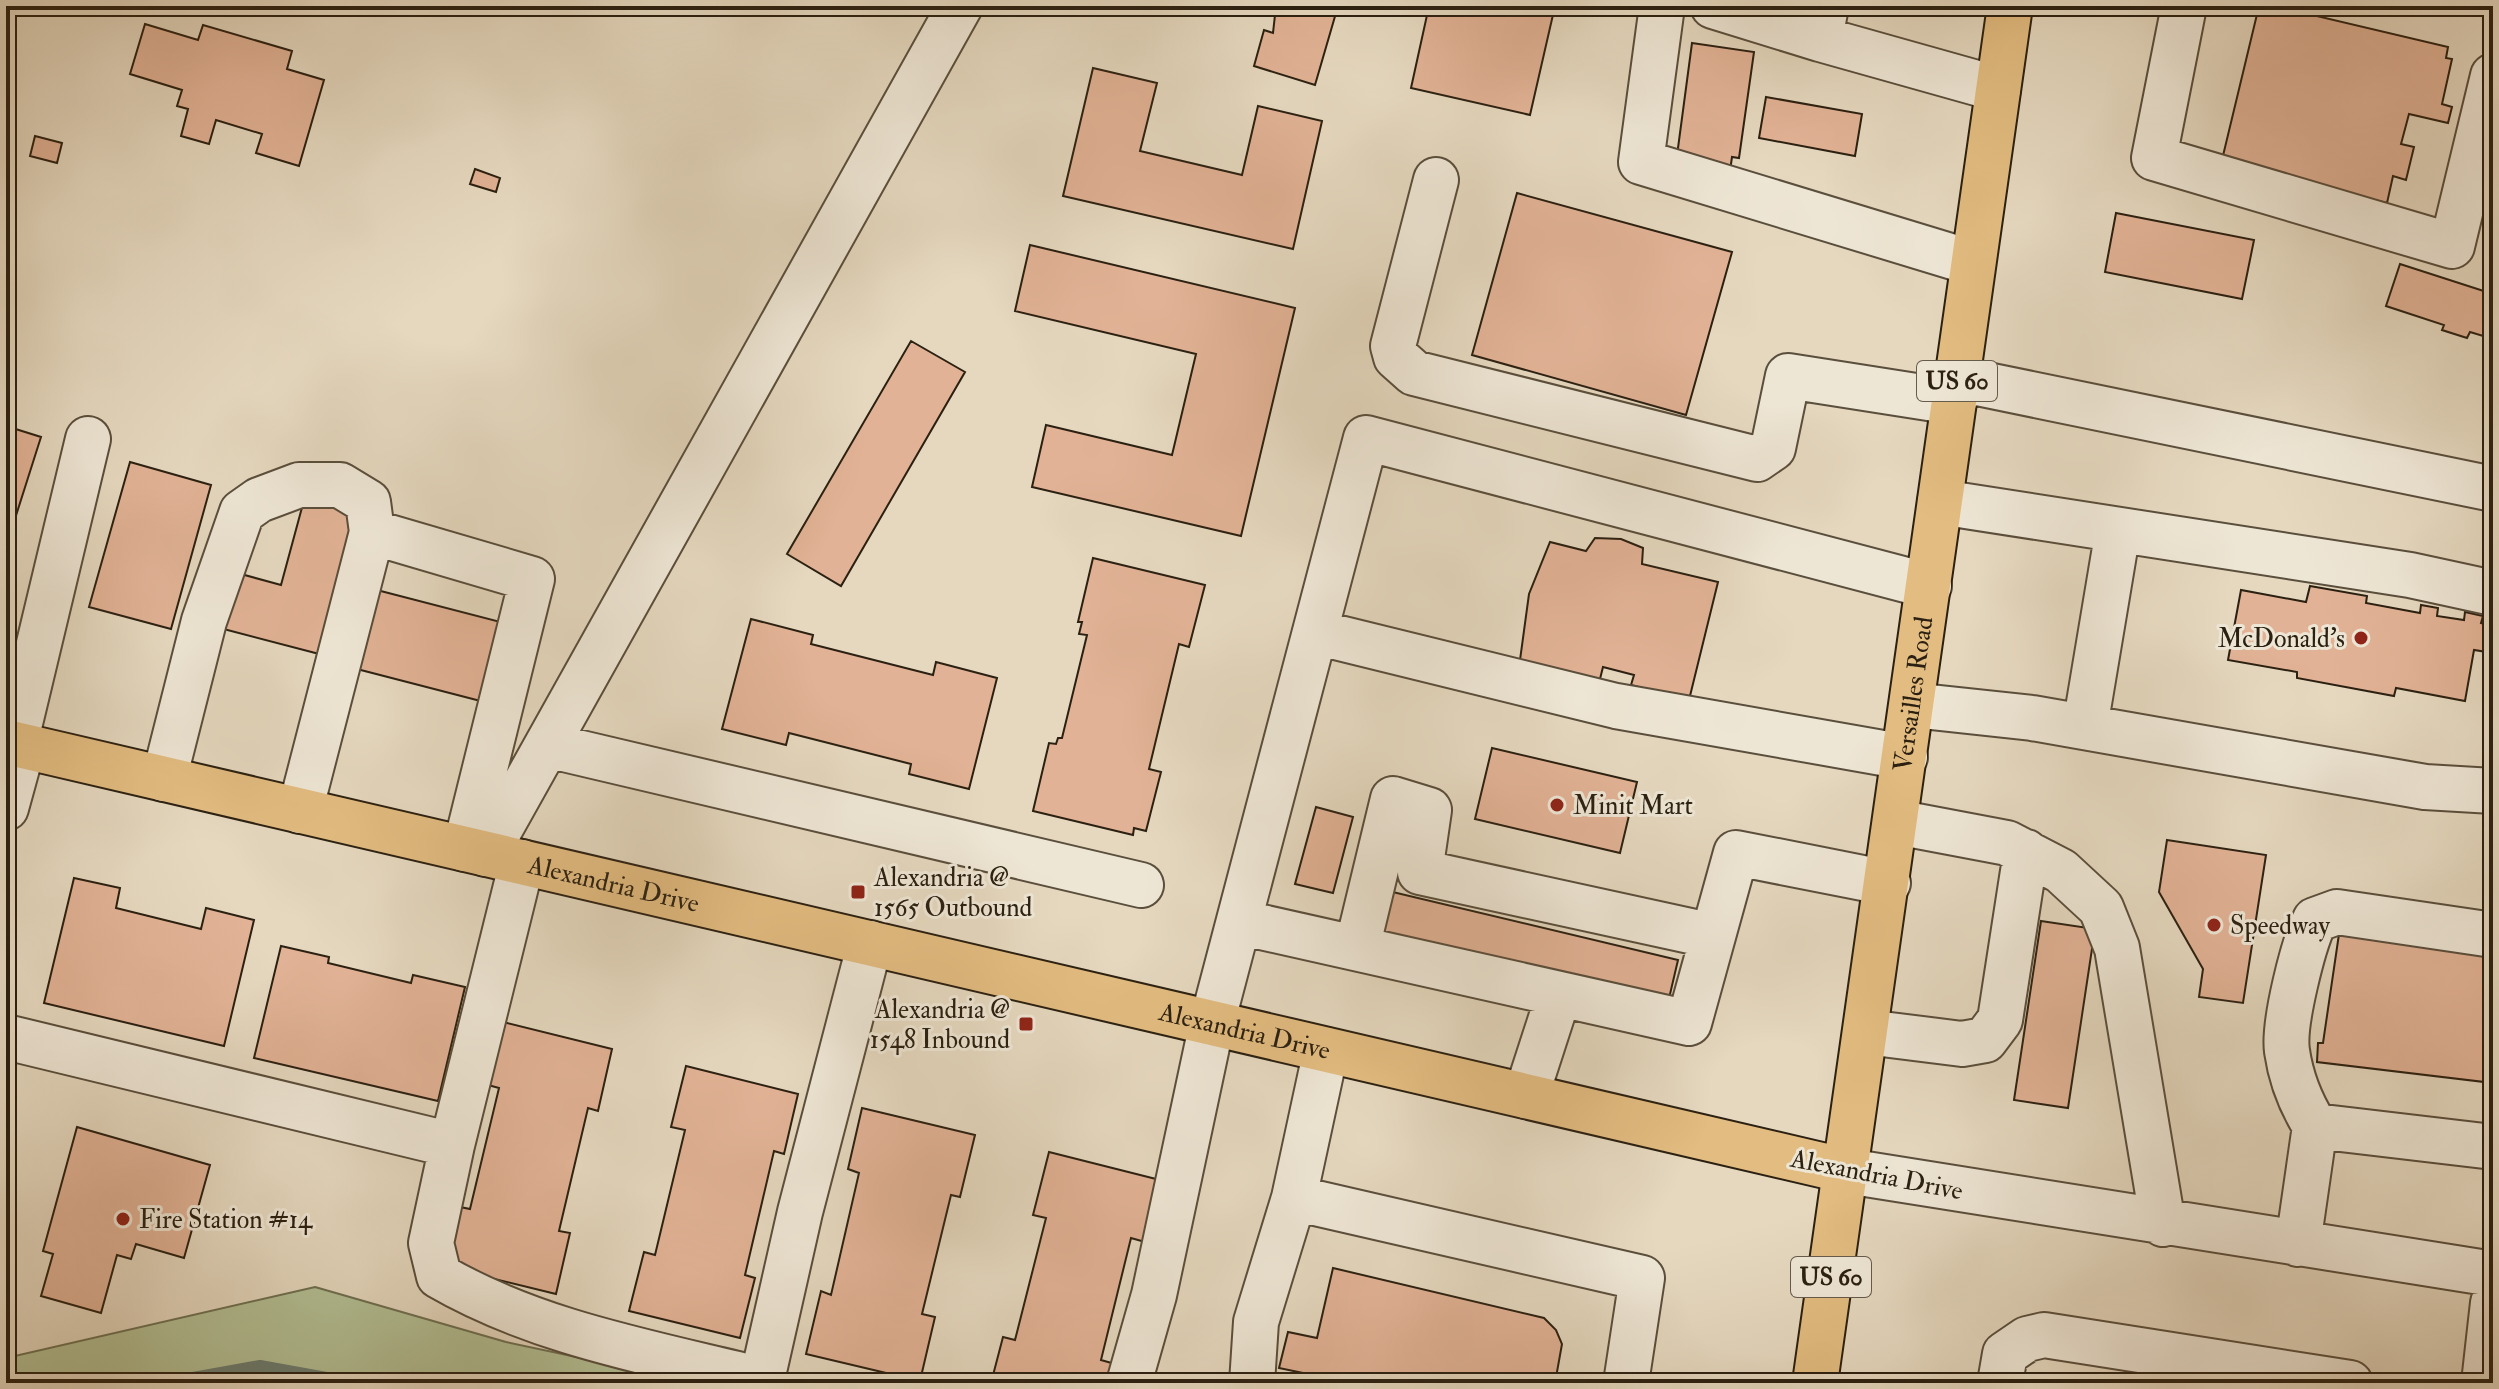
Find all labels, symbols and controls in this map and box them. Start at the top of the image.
road number: US 60 [1917,361,1997,401]
street label: Versailles Road [1887,614,1940,774]
place label: McDonald's [2218,623,2345,655]
marker: McDonald's [2352,629,2370,647]
place label: Minit Mart [1573,790,1693,822]
marker: Minit Mart [1548,796,1566,814]
street label: Alexandria Drive [524,849,702,920]
place label: Alexandria @ 1565 Outbound [873,862,1033,924]
marker: Alexandria @ 1565 Outbound [849,883,867,901]
place label: Speedway [2230,910,2330,943]
marker: Speedway [2205,916,2223,934]
place label: Alexandria @ 1548 Inbound [870,994,1010,1056]
street label: Alexandria Drive [1155,996,1333,1067]
marker: Alexandria @ 1548 Inbound [1017,1015,1035,1033]
street label: Alexandria Drive [1787,1142,1966,1207]
place label: Fire Station #14 [139,1204,313,1236]
marker: Fire Station #14 [114,1210,132,1228]
road number: US 60 [1791,1257,1871,1297]

